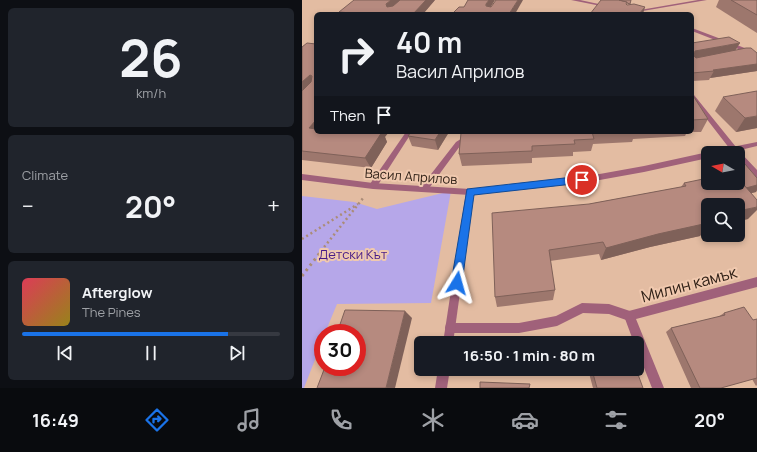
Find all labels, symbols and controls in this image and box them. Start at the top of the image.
text: 26 [119,22,183,93]
text: 40 m [396,23,462,61]
icon: right [330,28,382,80]
text: Васил Априлов [396,59,524,83]
text: km/h [136,84,166,102]
icon: arrive [373,104,395,126]
text: Then [330,105,365,126]
north arrow [701,146,745,190]
map controls [701,146,745,242]
pin [565,163,599,197]
street label: Васил Априлов [364,164,458,188]
text: Climate [22,166,68,184]
icon: arrive [571,169,593,191]
text: 20° [125,186,176,227]
text: − [22,191,34,221]
text: + [267,191,280,221]
button: search [701,198,745,242]
park label: Детски Кът [319,245,388,263]
street label: Милин камък [639,260,740,307]
position arrow [436,262,478,304]
text: Afterglow [82,282,153,303]
text: The Pines [82,303,141,321]
speed limit sign: 30 [314,324,366,376]
icon: previous [54,342,76,364]
icon: pause [140,342,162,364]
icon: next [226,342,248,364]
text: 16:50 · 1 min · 80 m [463,345,595,366]
icon: directions [143,406,171,434]
icon: music [235,406,263,434]
icon: phone [327,406,355,434]
icon: climate [419,406,447,434]
icon: car [511,406,539,434]
icon: filters [602,406,630,434]
text: 16:49 [32,408,79,432]
text: 20° [694,408,725,432]

